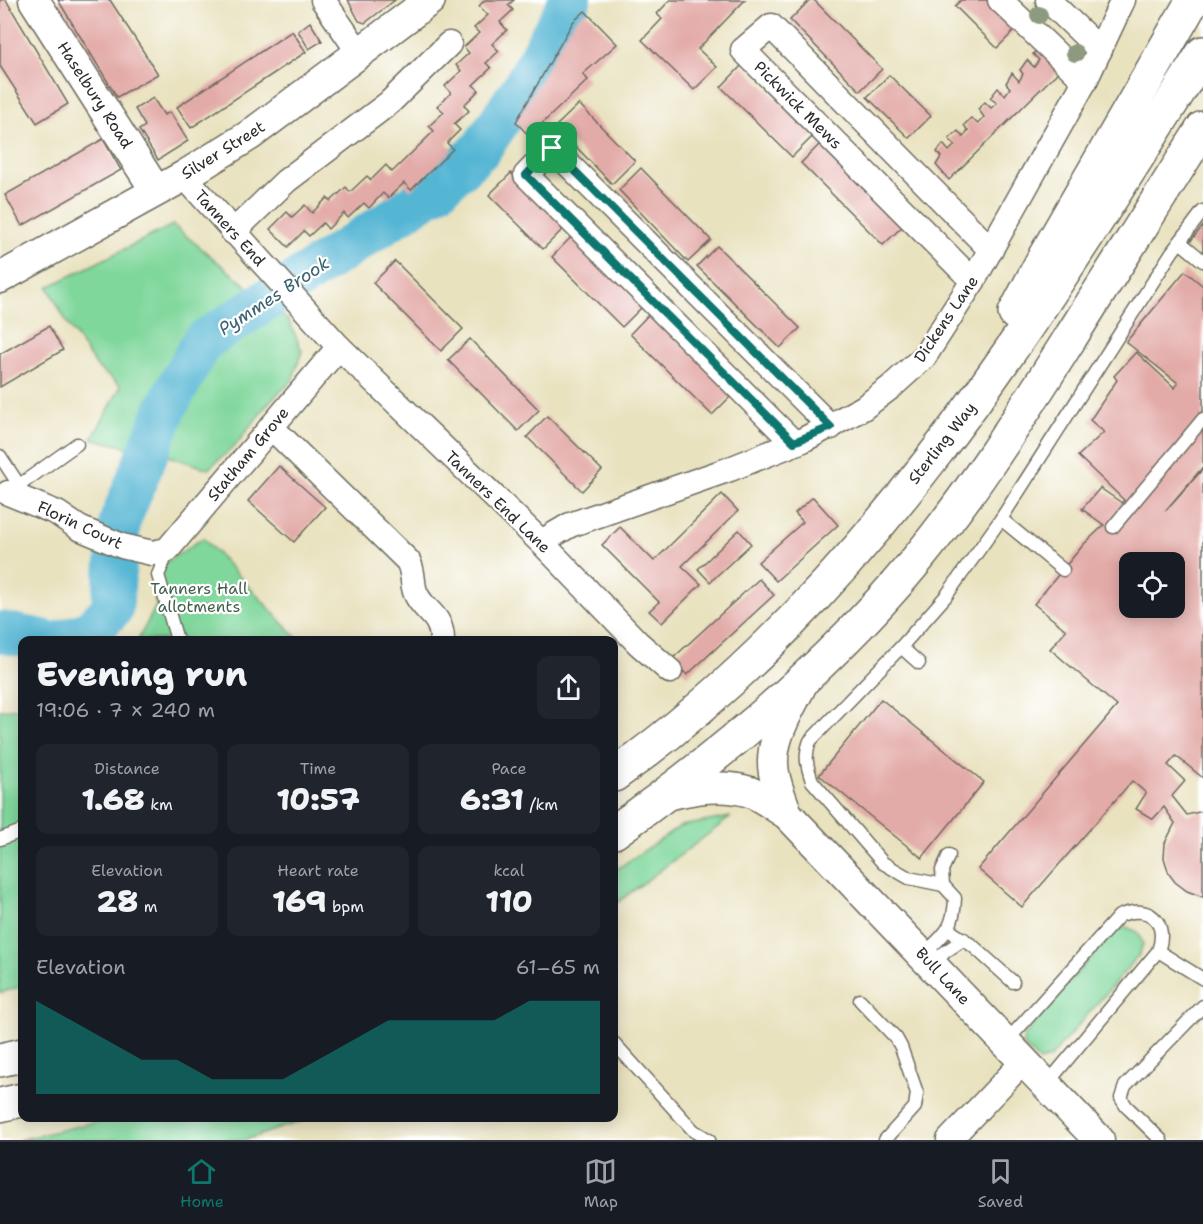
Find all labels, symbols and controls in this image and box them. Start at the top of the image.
street label: Haselbury Road [53,37,137,153]
street label: Pickwick Mews [749,56,847,154]
street label: Silver Street [177,116,269,184]
pin [526,122,577,173]
icon: arrive [535,131,568,164]
street label: Tanners End [190,185,270,271]
water label: Pymmes Brook [214,251,335,341]
street label: Dickens Lane [909,271,983,367]
street label: Sterling Way [903,398,981,488]
street label: Statham Grove [202,403,294,505]
street label: Tanners End Lane [441,446,555,558]
street label: Florin Court [34,496,126,554]
map controls [1119,552,1185,618]
button: locate [1119,552,1185,618]
park label: Tanners Hall allotments [150,578,248,617]
text: Evening run [36,652,247,697]
button: share [537,656,600,719]
text: 19:06 · 7 × 240 m [36,697,215,723]
text: Distance [94,758,160,779]
text: Time [300,758,336,779]
text: Pace [491,758,527,779]
text: 1.68 [81,779,145,820]
text: 10:57 [276,779,360,820]
text: 6:31 [460,779,524,820]
text: km [145,794,173,815]
text: /km [524,794,558,815]
text: Elevation [91,860,163,881]
text: Heart rate [277,860,359,881]
text: kcal [493,860,525,881]
text: 28 [96,881,138,922]
text: 169 [272,881,326,922]
text: 110 [485,881,533,922]
text: m [138,896,158,917]
text: bpm [326,896,364,917]
street label: Bull Lane [911,943,975,1009]
text: Elevation [36,954,126,980]
text: 61–65 m [516,954,600,980]
tab: Home [180,1155,224,1212]
tab: Map [584,1155,618,1212]
tab: Saved [978,1155,1023,1212]

